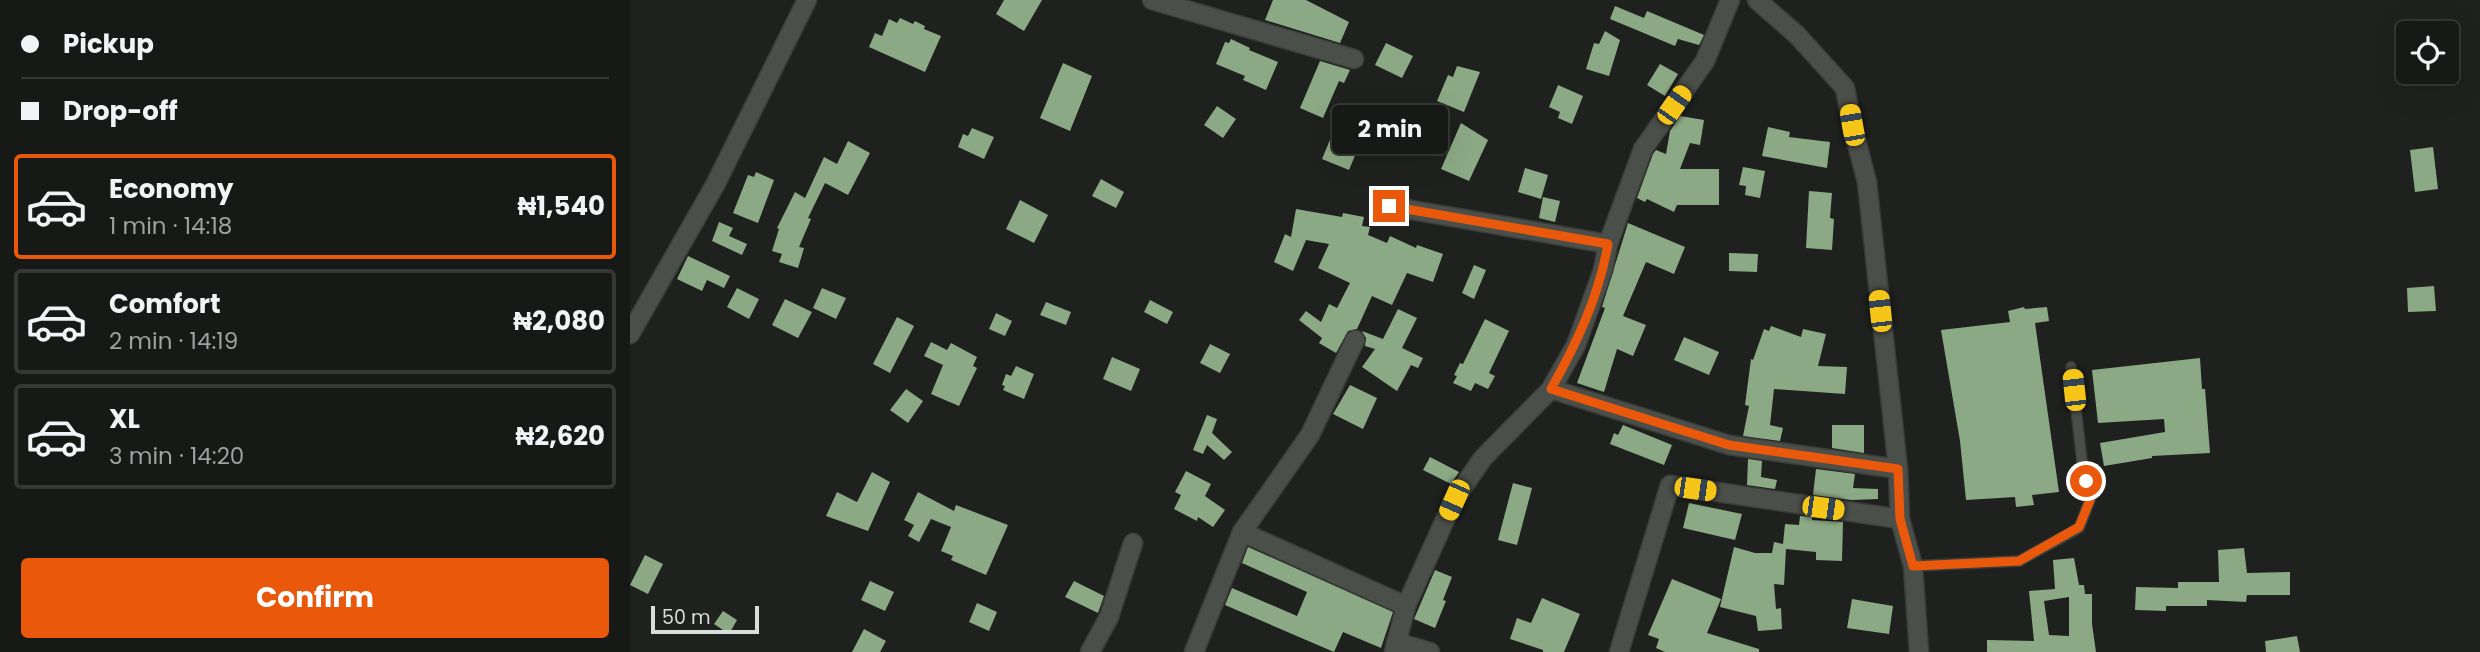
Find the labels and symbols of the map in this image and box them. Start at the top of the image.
car [1654,82,1695,128]
car [1839,102,1866,148]
callout: 2 min [1331,104,1447,154]
route end [1373,190,1405,222]
car [1868,289,1893,333]
car [2062,368,2087,412]
route start [2070,465,2102,497]
car [1673,476,1718,502]
car [1436,477,1473,523]
car [1801,495,1846,521]
scale bar [651,603,760,635]

